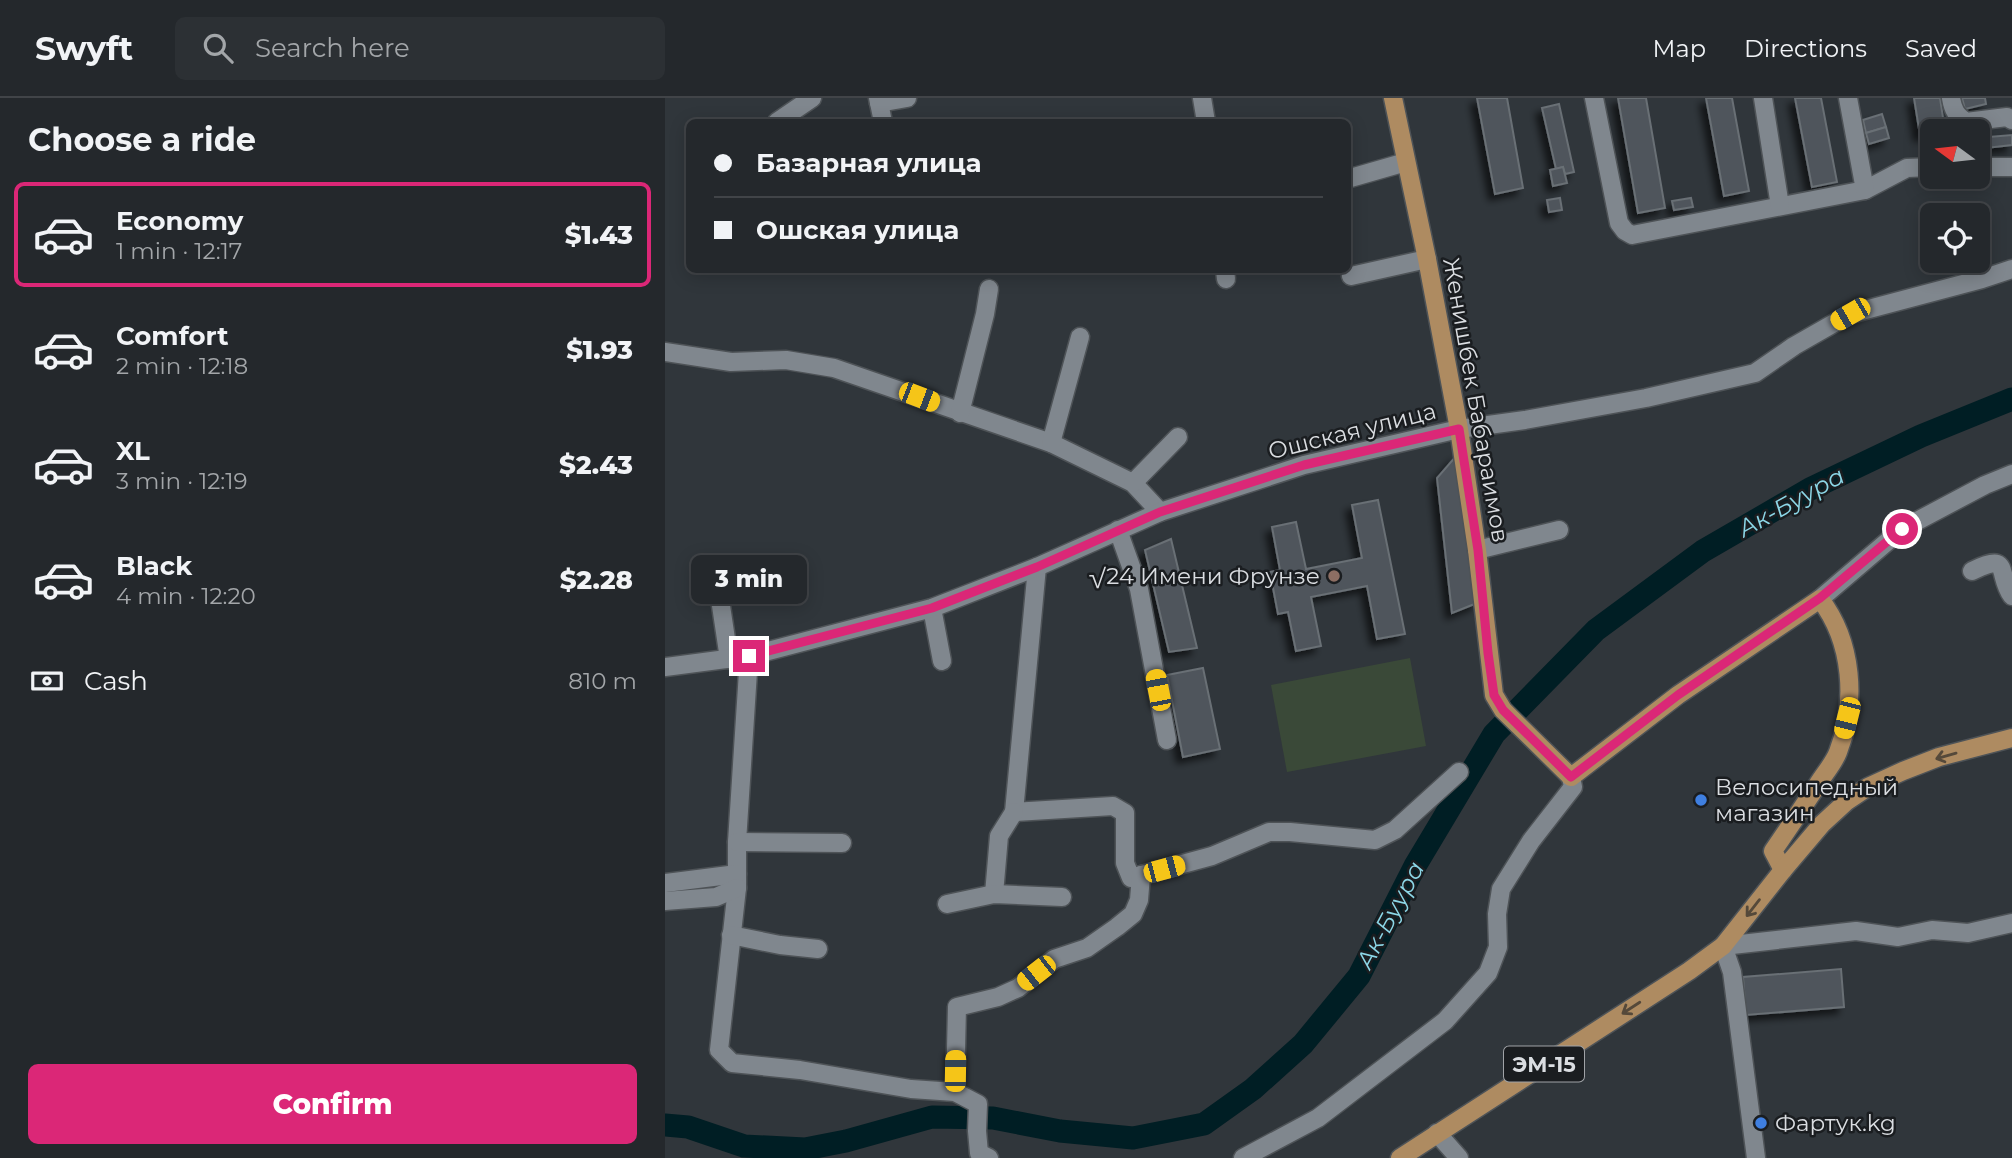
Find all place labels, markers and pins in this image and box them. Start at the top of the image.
place label: √24 Имени Фрунзе [1088,562,1320,590]
marker: √24 Имени Фрунзе [1326,568,1342,584]
place label: Велосипедный магазин [1715,773,1898,827]
marker: Велосипедный магазин [1693,792,1709,808]
place label: Фартук.kg [1775,1109,1896,1137]
marker: Фартук.kg [1753,1115,1769,1131]

